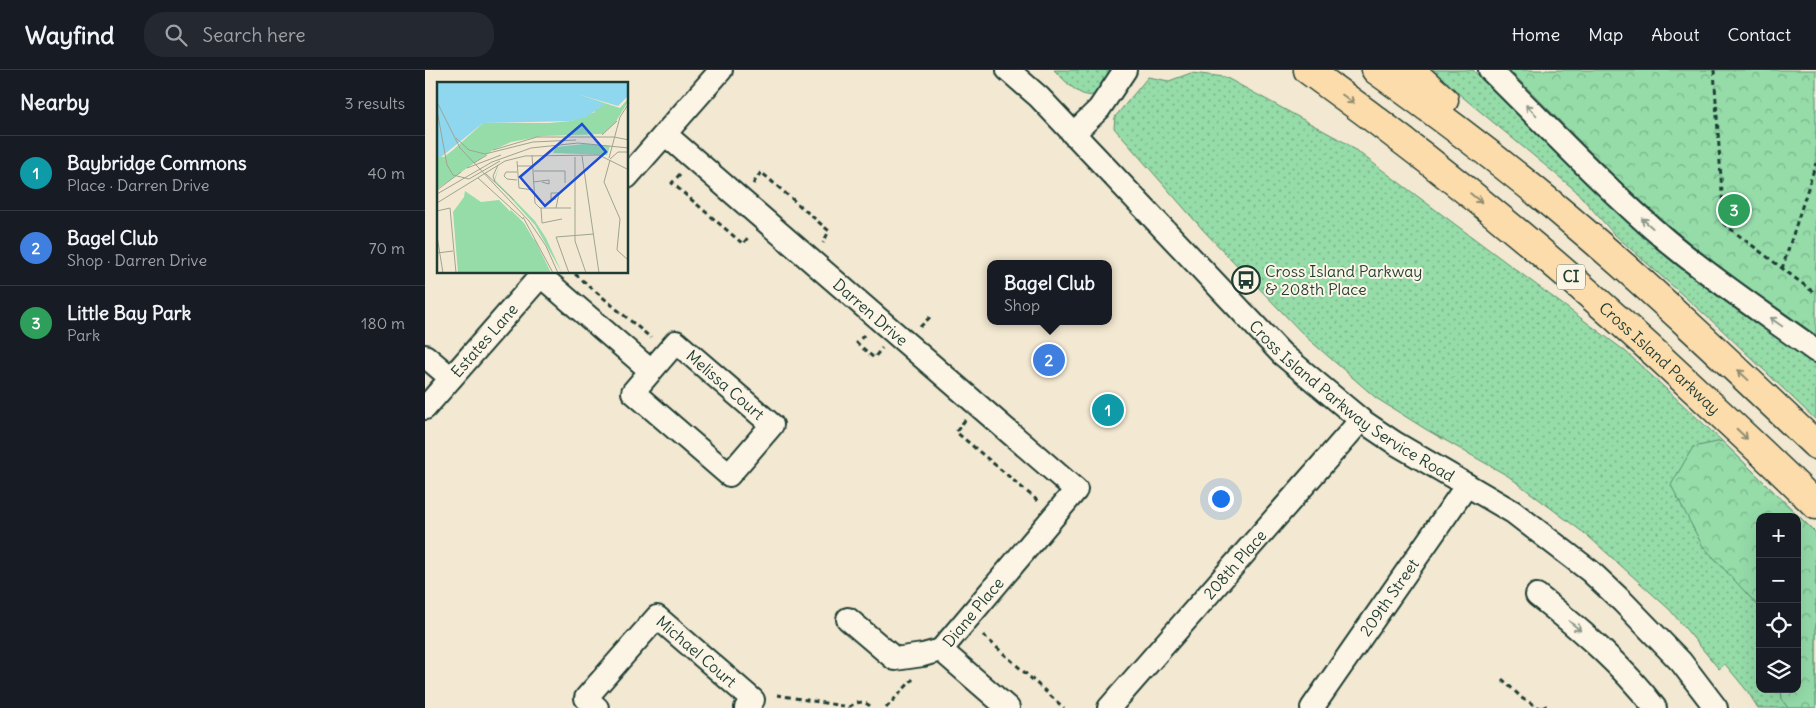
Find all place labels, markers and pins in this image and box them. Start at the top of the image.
pin: 3 [1718,191,1750,229]
place label: Cross Island Parkway & 208th Place [1265,261,1422,299]
bus stop icon: Cross Island Parkway & 208th Place [1231,265,1261,295]
pin: 2 [1033,341,1065,379]
pin: 1 [1092,391,1124,429]

